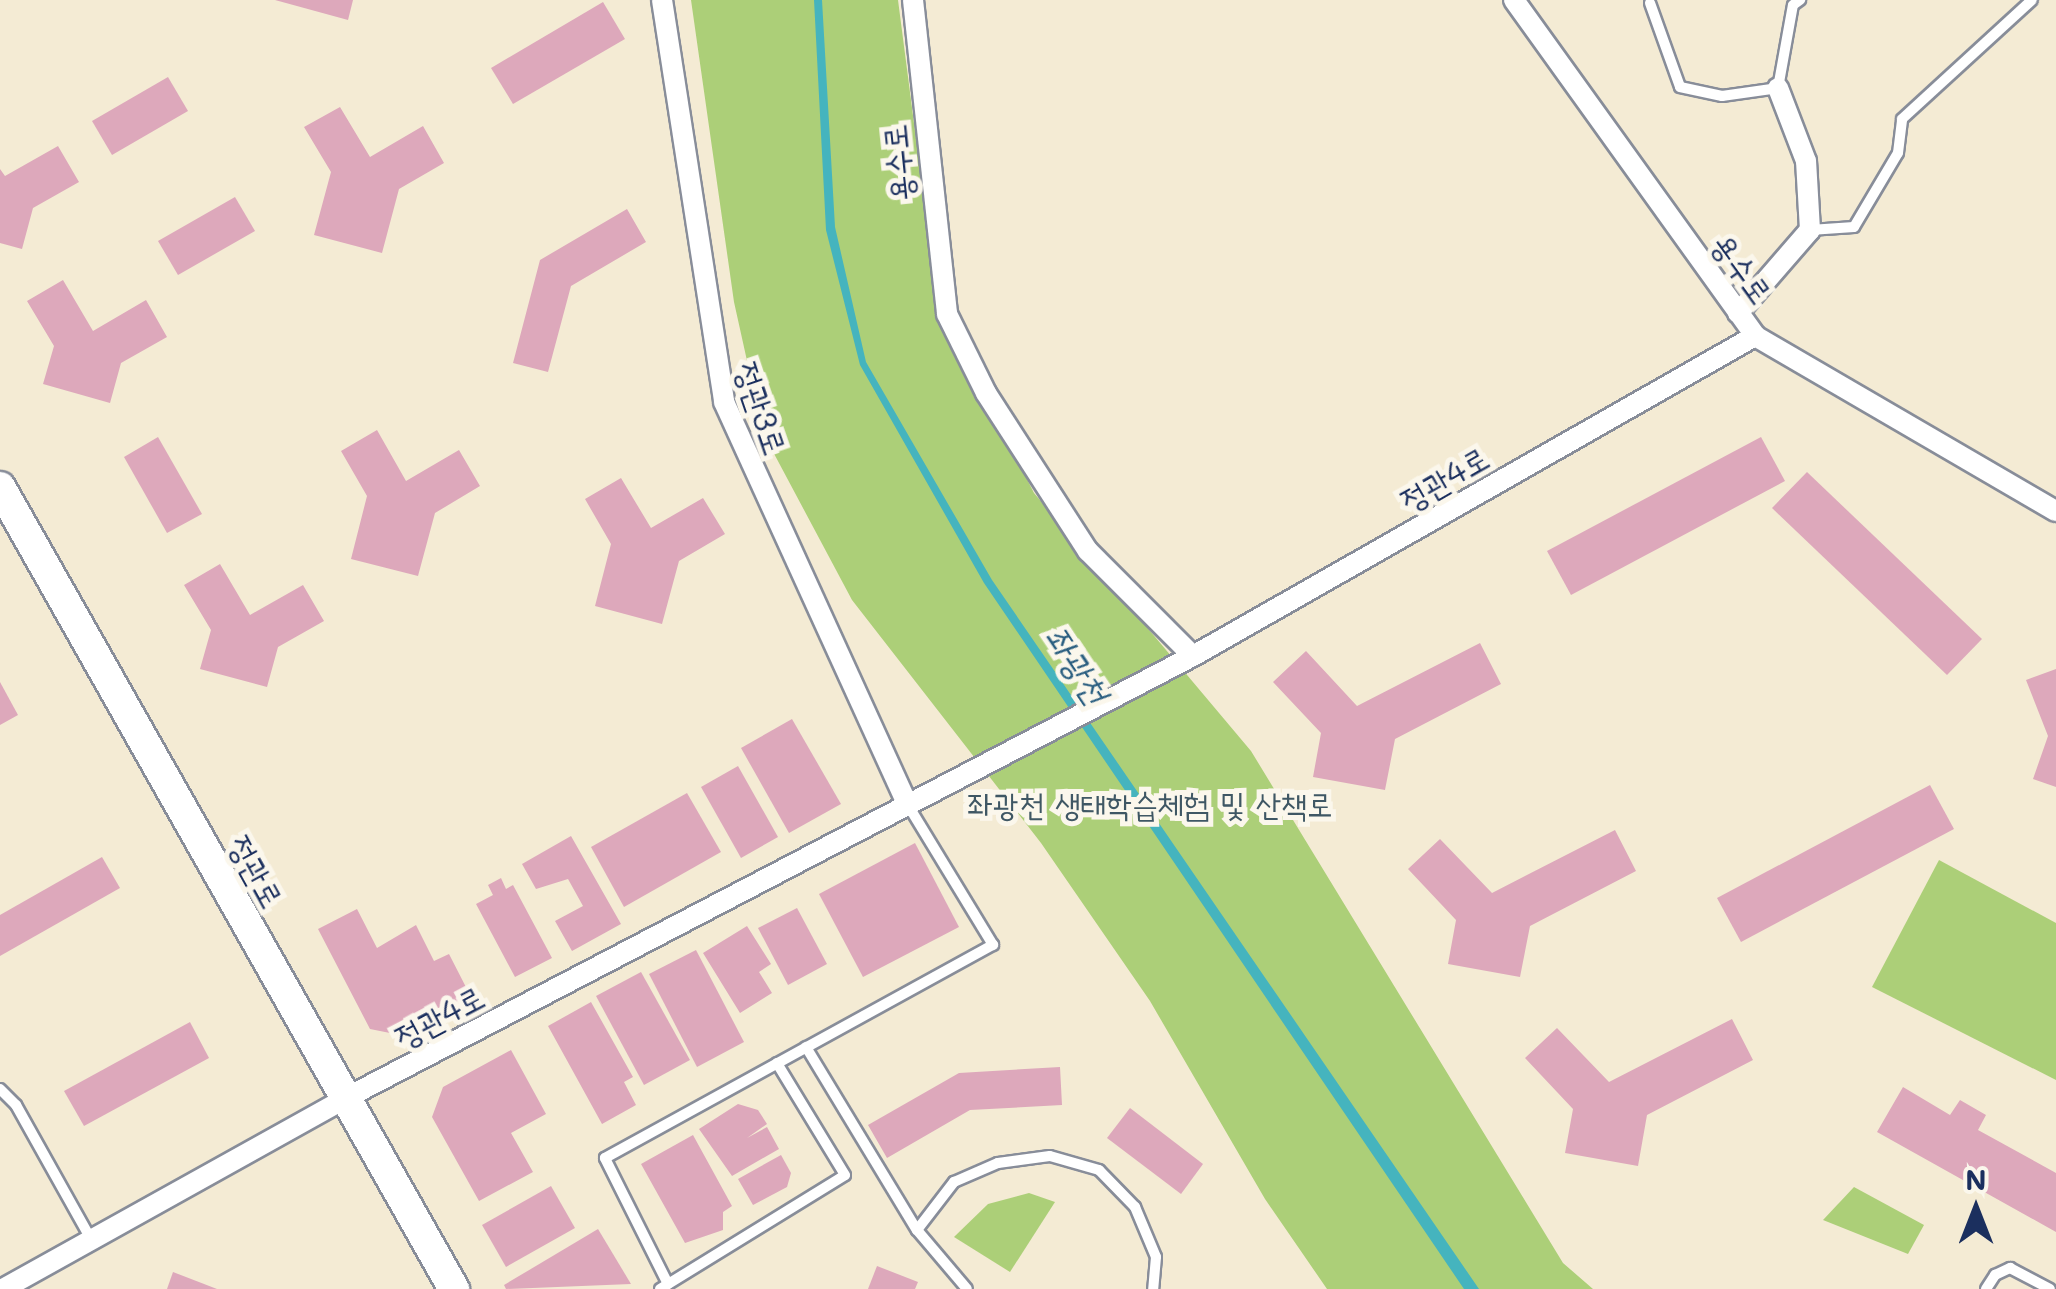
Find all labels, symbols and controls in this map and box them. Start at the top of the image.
street label: 용수로 [874,123,920,203]
street label: 용수로 [1705,225,1781,311]
street label: 정관3로 [728,356,796,460]
street label: 정관4로 [1393,437,1495,519]
water label: 좌광천 [1037,617,1119,711]
park label: 좌광천 생태학습체험 및 산책로 [967,784,1333,822]
street label: 정관로 [221,828,293,914]
street label: 정관4로 [388,977,490,1055]
north arrow [1926,1159,2026,1259]
text: N [1965,1161,1987,1197]

